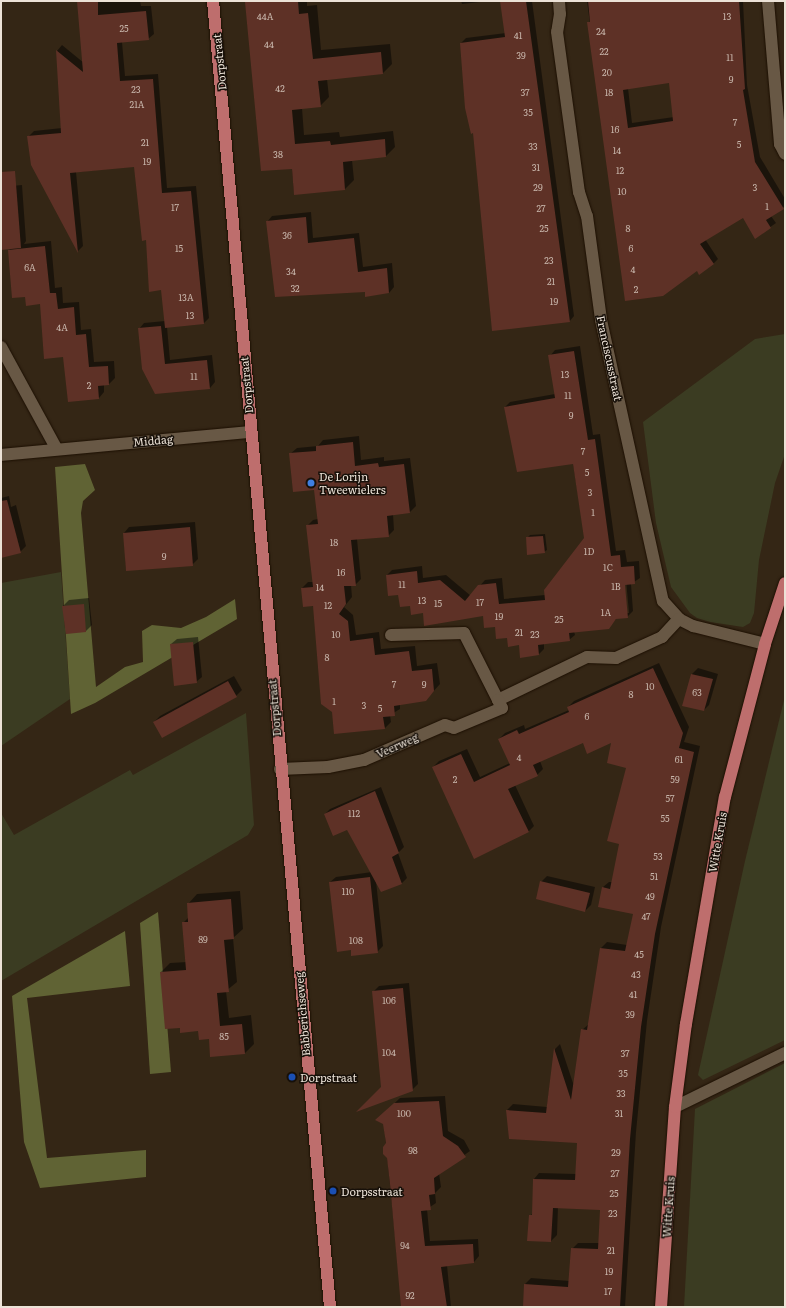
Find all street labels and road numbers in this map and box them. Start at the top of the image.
street label: Dorpstraat [209,33,229,91]
street label: Franciscusstraat [595,314,625,402]
street label: Dorpstraat [237,356,255,414]
street label: Middag [132,432,174,448]
street label: Dorpstraat [265,679,283,737]
street label: Veerweg [374,730,420,760]
street label: Witte Kruis [705,811,729,873]
street label: Babberichseweg [292,971,312,1057]
street label: Witte Kruis [659,1176,677,1238]

